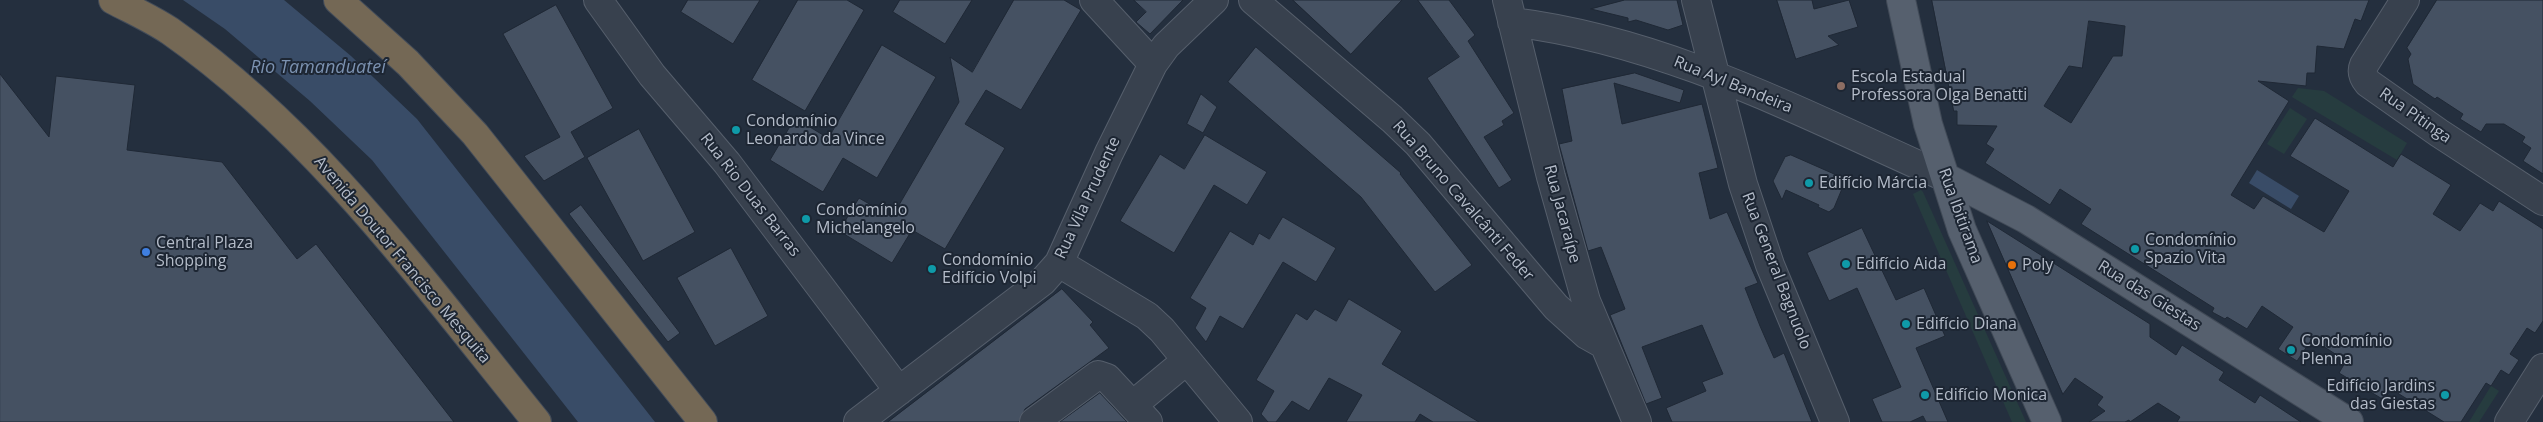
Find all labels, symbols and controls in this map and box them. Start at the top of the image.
street label: Rua Ayl Bandeira [1671,52,1795,118]
water label: Rio Tamanduateí [250,57,386,79]
place label: Escola Estadual Professora Olga Benatti [1851,67,2027,105]
marker: Escola Estadual Professora Olga Benatti [1835,80,1847,92]
street label: Rua Pitinga [2375,84,2455,148]
place label: Condomínio Leonardo da Vince [746,111,885,149]
street label: Rua Bruno Cavalcânti Feder [1388,117,1538,285]
marker: Condomínio Leonardo da Vince [730,124,742,136]
street label: Rua Rio Duas Barras [696,129,804,261]
street label: Rua Vila Prudente [1051,134,1125,262]
street label: Avenida Doutor Francisco Mesquita [310,153,494,367]
street label: Rua Jacaraípe [1540,163,1584,265]
street label: Rua Ibitirama [1934,166,1986,266]
place label: Edifício Márcia [1819,173,1927,193]
marker: Edifício Márcia [1803,177,1815,189]
street label: Rua General Bagnuolo [1737,190,1815,352]
place label: Condomínio Michelangelo [816,200,915,238]
marker: Condomínio Michelangelo [800,213,812,225]
place label: Condomínio Spazio Vita [2145,230,2236,268]
place label: Central Plaza Shopping [156,233,253,271]
marker: Condomínio Spazio Vita [2129,243,2141,255]
marker: Central Plaza Shopping [140,246,152,258]
place label: Condomínio Edifício Volpi [942,250,1037,288]
place label: Edifício Aida [1856,254,1946,274]
place label: Poly [2022,255,2053,275]
street label: Rua das Giestas [2094,257,2204,335]
marker: Edifício Aida [1840,258,1852,270]
marker: Poly [2006,259,2018,271]
marker: Condomínio Edifício Volpi [926,263,938,275]
place label: Edifício Diana [1916,314,2017,334]
marker: Edifício Diana [1900,318,1912,330]
place label: Condomínio Plenna [2301,331,2392,369]
marker: Condomínio Plenna [2285,344,2297,356]
place label: Edifício Jardins das Giestas [2326,376,2435,414]
place label: Edifício Monica [1935,385,2047,405]
marker: Edifício Monica [1919,389,1931,401]
marker: Edifício Jardins das Giestas [2439,389,2451,401]

